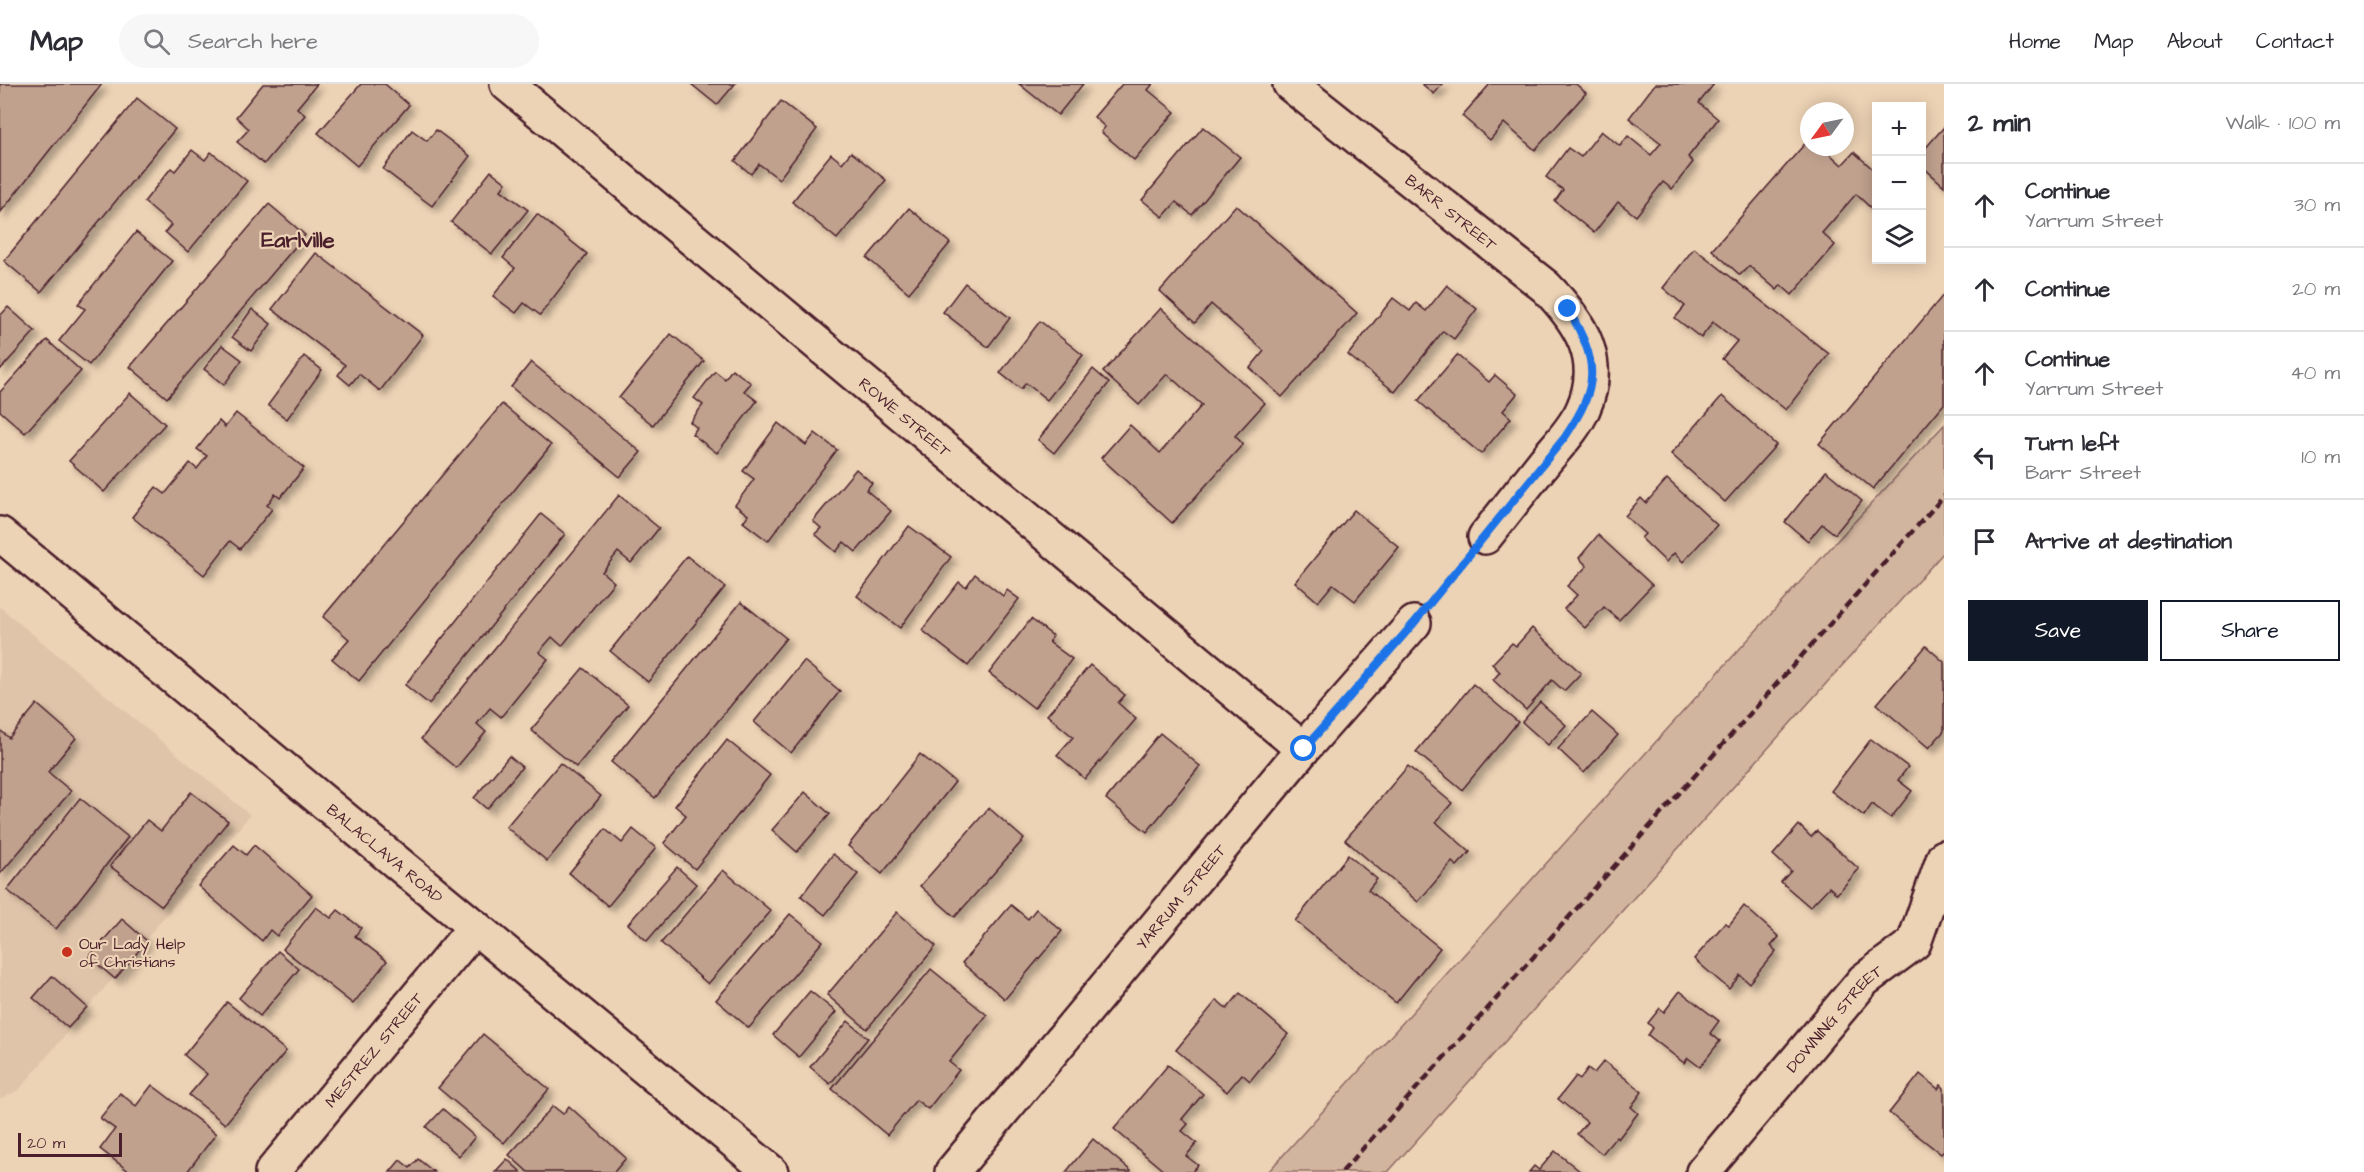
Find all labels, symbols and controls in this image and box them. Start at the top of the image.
search box [119,14,539,68]
text: Map [30,22,83,61]
icon: search [140,25,173,58]
text: Search here [188,26,318,57]
text: Home [2009,27,2061,56]
text: Map [2094,27,2134,56]
text: About [2167,27,2223,56]
text: Contact [2256,27,2334,56]
north arrow [1800,102,1854,156]
map controls [1872,102,1926,264]
button: + [1872,102,1926,156]
text: 2 min [1968,105,2030,141]
text: Walk · 100 m [2225,109,2340,137]
button: − [1872,156,1926,210]
street label: BARR STREET [1400,170,1501,256]
text: Continue [2025,176,2110,207]
icon: ahead [1968,189,2001,222]
text: 30 m [2294,191,2340,219]
text: Yarrum Street [2025,207,2163,235]
button: layers [1872,210,1926,264]
district label: Earlville [261,225,335,256]
icon: ahead [1968,273,2001,306]
text: Continue [2025,274,2110,305]
text: 20 m [2292,275,2340,303]
route end [1554,295,1580,321]
text: Continue [2025,344,2110,375]
icon: ahead [1968,357,2001,390]
text: 40 m [2290,359,2340,387]
street label: ROWE STREET [854,373,955,462]
text: Yarrum Street [2025,375,2163,403]
text: Turn left [2025,428,2119,459]
icon: left [1968,441,2001,474]
text: 10 m [2301,443,2340,471]
text: Barr Street [2025,459,2141,487]
icon: arrive [1968,525,2001,558]
text: Arrive at destination [2025,526,2232,557]
button: Save [1968,600,2148,661]
button: Share [2160,600,2340,661]
route start [1290,735,1316,761]
street label: BALACLAVA ROAD [322,799,447,908]
street label: YARRUM STREET [1131,840,1232,954]
place label: Our Lady Help of Christians [79,933,186,973]
marker: Our Lady Help of Christians [60,945,74,959]
street label: DOWNING STREET [1781,960,1887,1077]
street label: MESTREZ STREET [320,988,428,1112]
scale bar [18,1130,122,1158]
text: 20 m [27,1132,65,1154]

